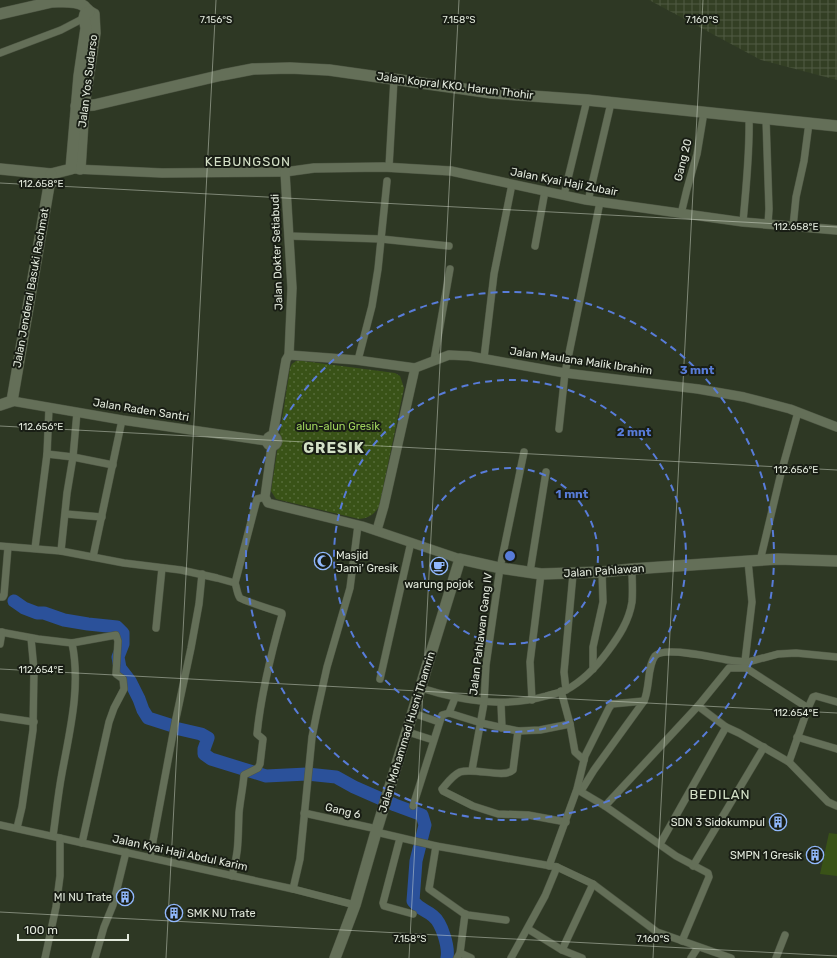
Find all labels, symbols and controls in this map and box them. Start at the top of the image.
text: 7.156°S [200,14,232,26]
text: 7.158°S [442,14,476,26]
text: 7.160°S [685,14,719,26]
street label: Jalan Yos Sudarso [76,34,100,128]
street label: Jalan Kopral KKO. Harun Thohir [376,70,535,102]
street label: Gang 20 [671,138,695,182]
district label: KEBUNGSON [205,154,291,169]
street label: Jalan Kyai Haji Zubair [509,165,620,199]
text: 112.658°E [18,178,64,190]
street label: Jalan Dokter Setiabudi [268,194,286,310]
street label: Jalan Jenderal Basuki Rachmat [11,206,52,369]
text: 112.658°E [773,221,819,233]
street label: Jalan Maulana Malik Ibrahim [509,345,653,377]
text: 3 mnt [680,363,715,377]
street label: Jalan Raden Santri [92,396,190,424]
park label: alun-alun Gresik [296,420,380,433]
text: 112.656°E [19,421,63,433]
text: 2 mnt [617,425,652,439]
district label: GRESIK [303,439,365,457]
text: 112.656°E [774,464,818,476]
text: 1 mnt [556,487,589,501]
place label: Masjid Jami' Gresik [336,549,399,575]
centre of rings [503,549,517,563]
mosque icon: Masjid Jami' Gresik [313,551,333,571]
cafe icon: warung pojok [429,556,449,576]
street label: Jalan Pahlawan [563,562,645,580]
street label: Jalan Pahlawan Gang IV [467,572,495,696]
place label: warung pojok [404,578,474,591]
street label: Jalan Mohammad Husni Thamrin [376,650,438,814]
text: 112.654°E [19,664,63,676]
text: 112.654°E [774,707,818,719]
district label: BEDILAN [689,787,751,802]
street label: Gang 6 [324,801,362,821]
building icon: SDN 3 Sidokumpul [768,812,788,832]
place label: SDN 3 Sidokumpul [671,816,765,829]
street label: Jalan Kyai Haji Abdul Karim [111,832,249,874]
building icon: SMPN 1 Gresik [805,845,825,865]
place label: SMPN 1 Gresik [730,849,802,862]
building icon: MI NU Trate [115,887,135,907]
place label: MI NU Trate [54,891,112,904]
building icon: SMK NU Trate [164,903,184,923]
place label: SMK NU Trate [187,907,256,920]
scale bar [18,916,128,942]
text: 100 m [24,923,58,937]
text: 7.158°S [393,933,427,945]
text: 7.160°S [636,933,670,945]

